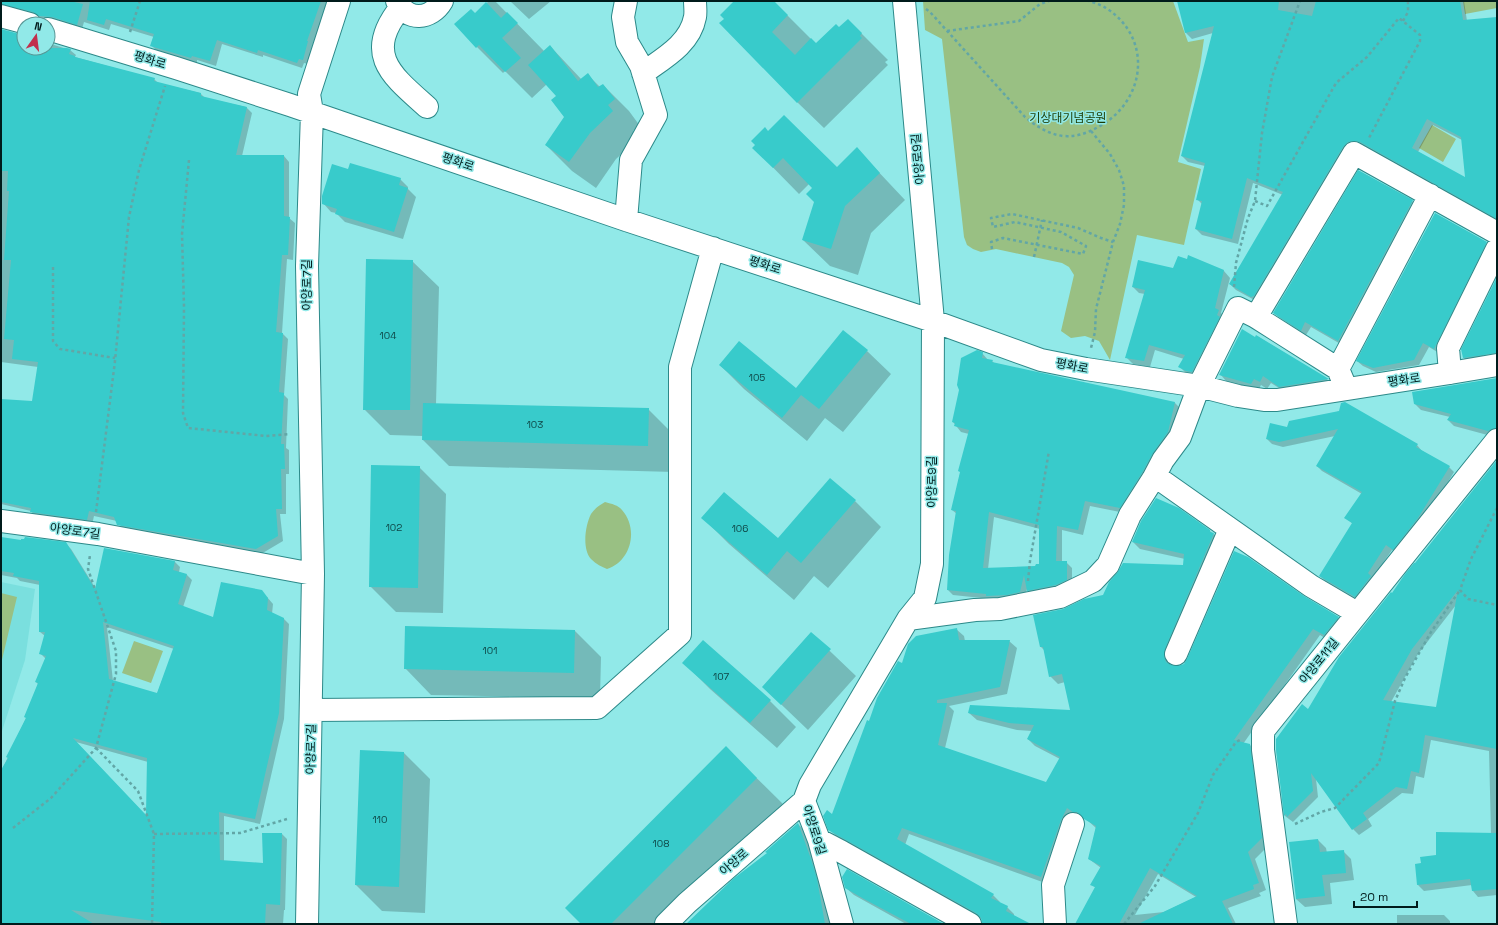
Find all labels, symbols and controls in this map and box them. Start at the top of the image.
north arrow [16,16,56,56]
text: N [33,19,44,34]
street label: 평화로 [132,48,168,72]
park label: 기상대기념공원 [1029,110,1107,126]
street label: 아양로9길 [908,133,928,185]
street label: 평화로 [440,149,476,175]
street label: 평화로 [747,252,783,278]
street label: 아양로7길 [299,260,315,310]
house number: 104 [380,329,396,342]
street label: 평화로 [1054,355,1090,377]
street label: 평화로 [1386,370,1422,390]
house number: 105 [749,371,765,384]
house number: 103 [527,418,543,431]
street label: 아양로9길 [924,456,940,508]
street label: 아양로7길 [49,520,101,542]
house number: 102 [386,521,402,534]
house number: 106 [732,522,748,535]
street label: 아양로11길 [1296,635,1342,687]
house number: 101 [483,644,497,657]
house number: 107 [713,670,729,683]
street label: 아양로7길 [303,723,319,775]
street label: 아양로9길 [798,803,830,857]
house number: 110 [373,813,387,826]
house number: 108 [653,837,669,850]
street label: 아양로 [716,845,752,879]
scale bar [1354,883,1417,909]
text: 20 m [1360,889,1388,905]

